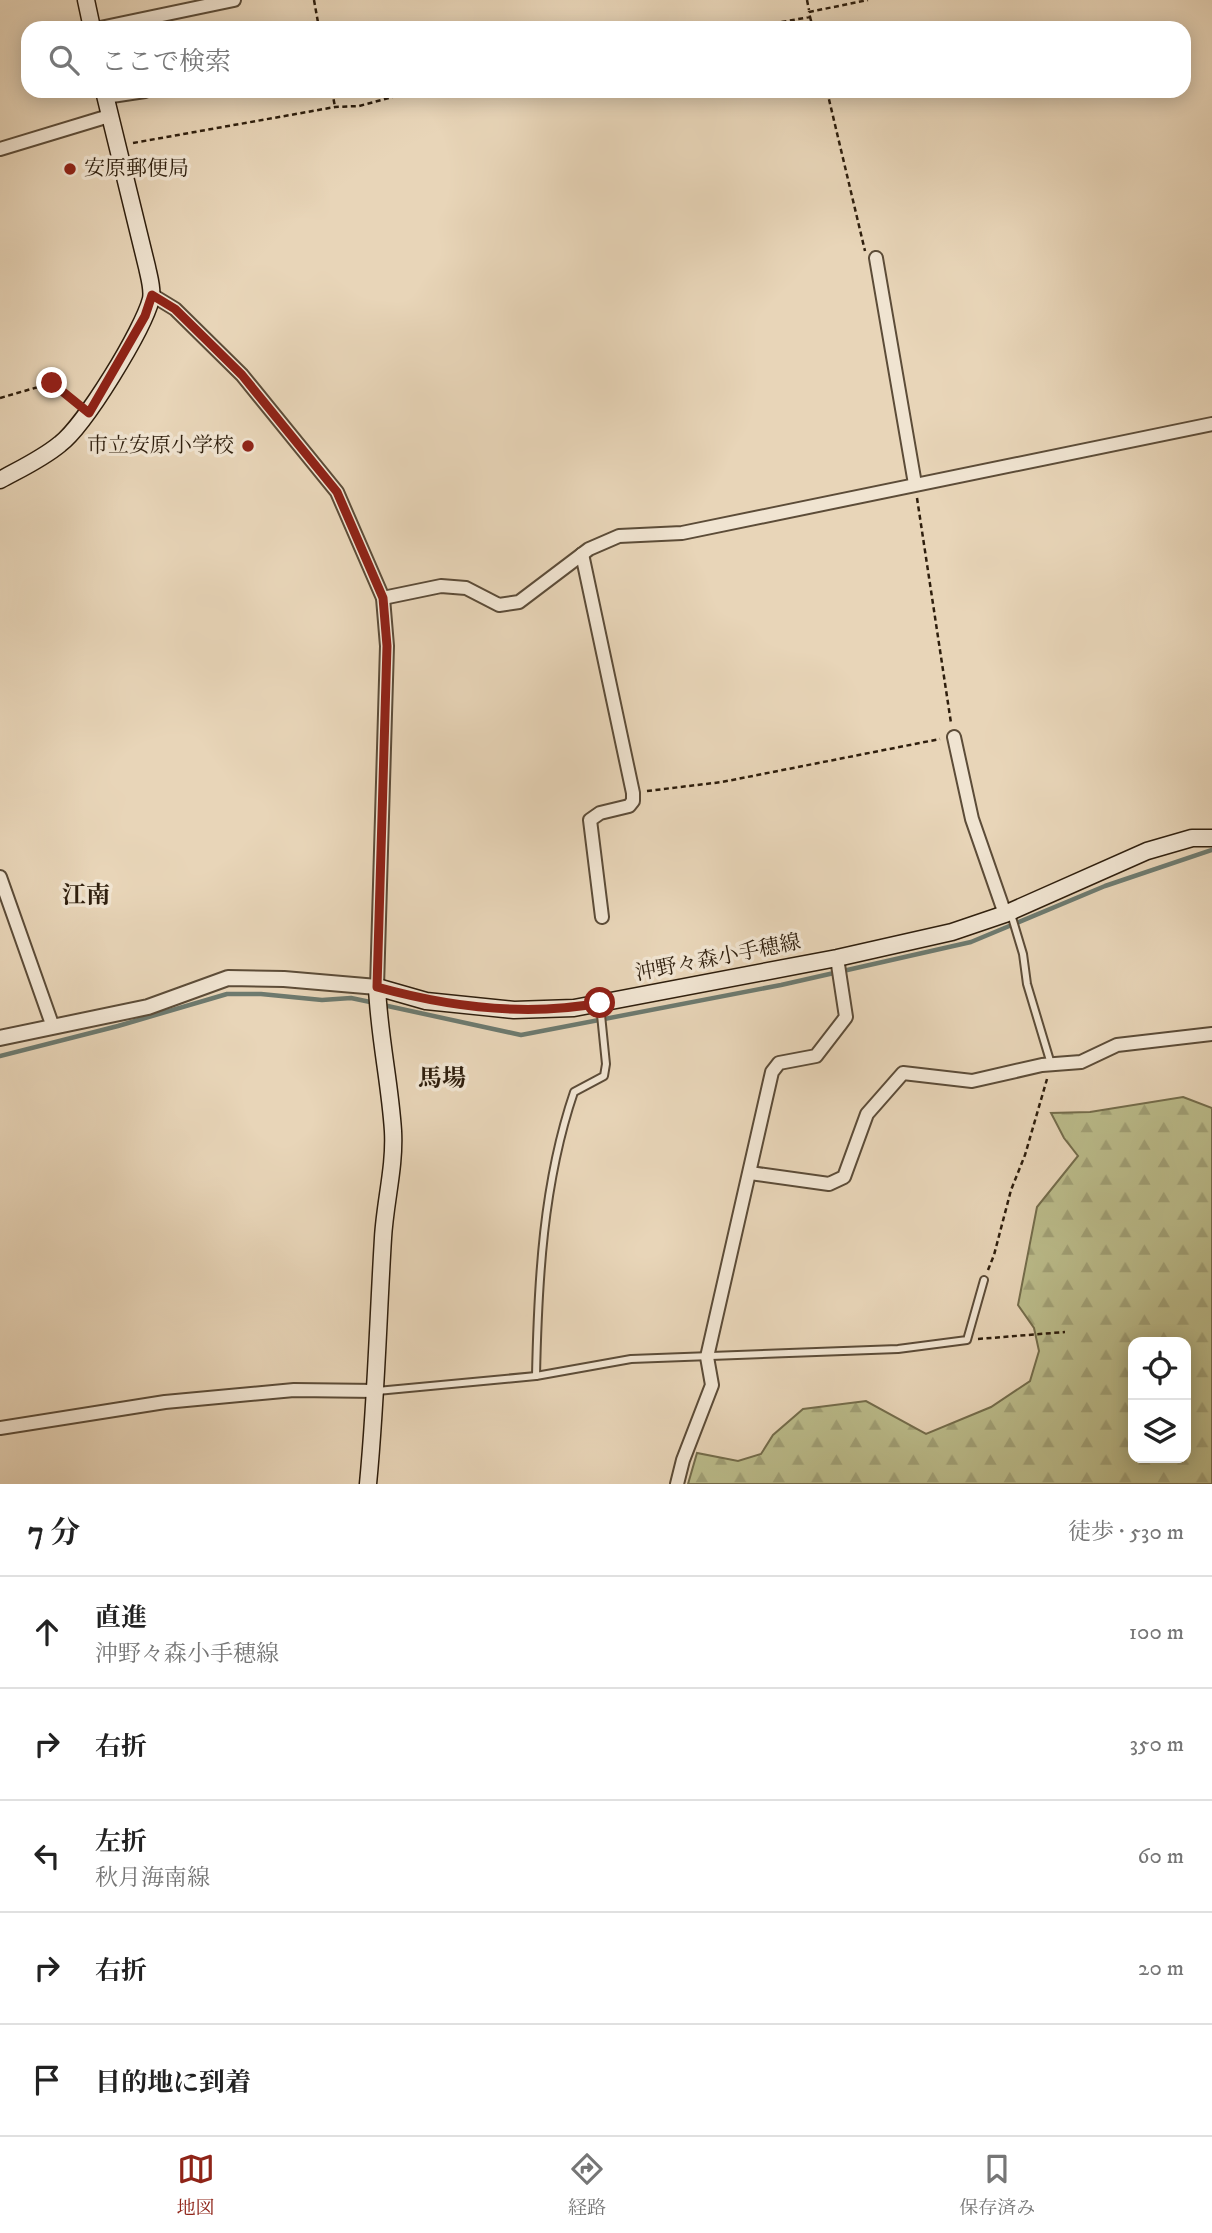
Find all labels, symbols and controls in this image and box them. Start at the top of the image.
search box [21,21,1191,98]
icon: search [45,41,83,79]
text: ここで検索 [101,46,231,79]
place label: 安原郵便局 [84,156,189,182]
marker: 安原郵便局 [62,161,78,177]
route end [36,367,67,398]
place label: 市立安原小学校 [87,433,234,459]
marker: 市立安原小学校 [240,438,256,454]
district label: 江南 [62,881,110,911]
street label: 沖野々森小手穂線 [633,929,803,987]
route start [584,987,615,1018]
district label: 馬場 [418,1064,466,1094]
map controls [1128,1337,1191,1463]
button: locate [1128,1337,1191,1400]
button: layers [1128,1400,1191,1463]
text: 7 分 [28,1515,80,1552]
text: 徒歩 · 530 m [1068,1518,1184,1547]
text: 直進 [95,1602,147,1635]
icon: ahead [28,1613,66,1651]
text: 100 m [1129,1618,1184,1647]
text: 沖野々森小手穂線 [95,1640,279,1669]
icon: right [28,1725,66,1763]
text: 350 m [1129,1730,1184,1759]
text: 右折 [95,1731,147,1764]
text: 左折 [95,1826,147,1859]
icon: left [28,1837,66,1875]
text: 60 m [1137,1842,1184,1871]
text: 秋月海南線 [95,1864,210,1893]
icon: right [28,1949,66,1987]
text: 20 m [1138,1954,1184,1983]
text: 右折 [95,1955,147,1988]
icon: arrive [28,2061,66,2099]
text: 目的地に到着 [95,2067,251,2100]
tab: 地図 [177,2150,215,2220]
tab: 経路 [568,2150,606,2220]
tab: 保存済み [959,2150,1035,2220]

